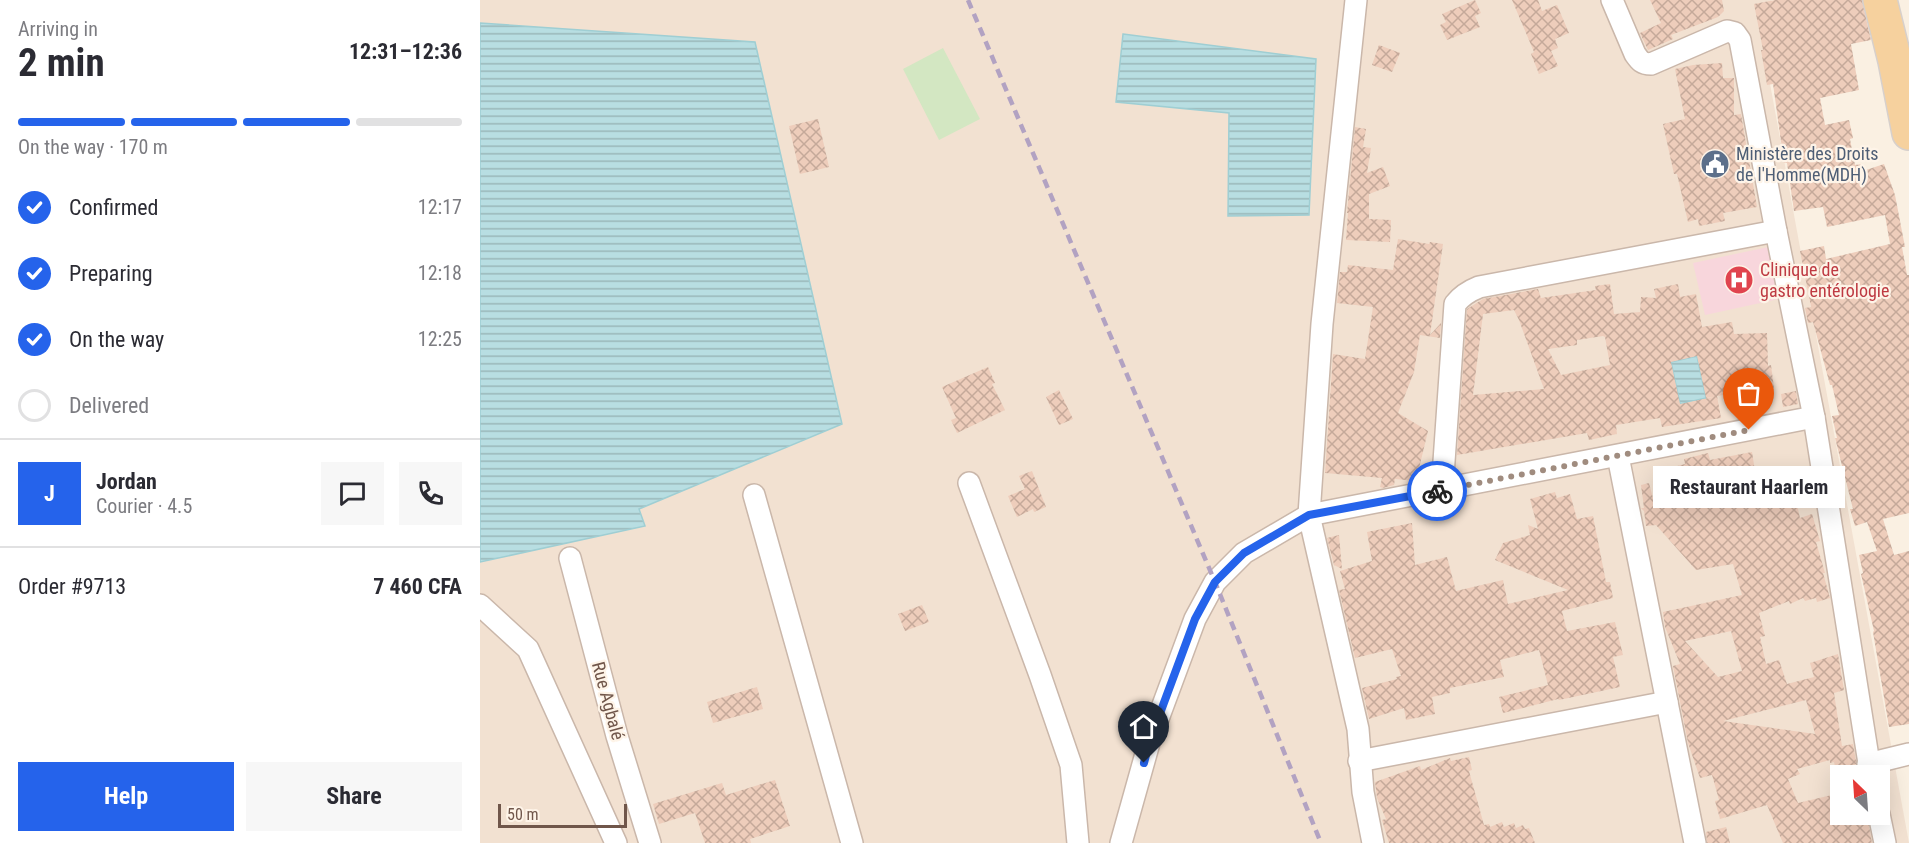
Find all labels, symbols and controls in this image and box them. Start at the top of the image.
text: Arriving in [18,17,98,41]
text: 12:31–12:36 [349,39,462,64]
text: 2 min [18,40,105,86]
text: On the way · 170 m [18,135,168,159]
place label: Ministère des Droits de l'Homme(MDH) [1736,143,1878,186]
public building icon: Ministère des Droits de l'Homme(MDH) [1699,148,1731,180]
icon: check [18,191,51,224]
text: Confirmed [69,195,158,220]
text: 12:17 [418,195,462,219]
icon: check [18,257,51,290]
place label: Clinique de gastro entérologie [1760,259,1889,301]
text: Preparing [69,261,153,286]
text: 12:18 [418,261,462,285]
hospital icon: Clinique de gastro entérologie [1723,264,1755,296]
icon: check [18,323,51,356]
text: On the way [69,327,164,352]
text: 12:25 [418,327,462,351]
pin [1723,368,1774,430]
icon: bag [1732,377,1765,410]
text: Delivered [69,393,149,418]
courier [1407,461,1467,521]
button: chat [321,462,384,525]
button: phone [399,462,462,525]
callout: Restaurant Haarlem [1653,466,1845,508]
text: Jordan [96,469,157,494]
icon: bike [1421,475,1454,508]
text: Restaurant Haarlem [1670,475,1828,499]
text: J [44,481,55,506]
text: Courier · 4.5 [96,494,192,518]
text: Order #9713 [18,574,126,599]
text: 7 460 CFA [373,574,462,599]
street label: Rue Agbalé [588,659,629,742]
pin [1118,701,1169,763]
icon: home [1127,710,1160,743]
button: Help [18,762,234,831]
button: Share [246,762,462,831]
north arrow [1830,765,1890,825]
map controls [1830,765,1890,825]
scale bar [498,801,627,828]
text: 50 m [507,805,539,824]

